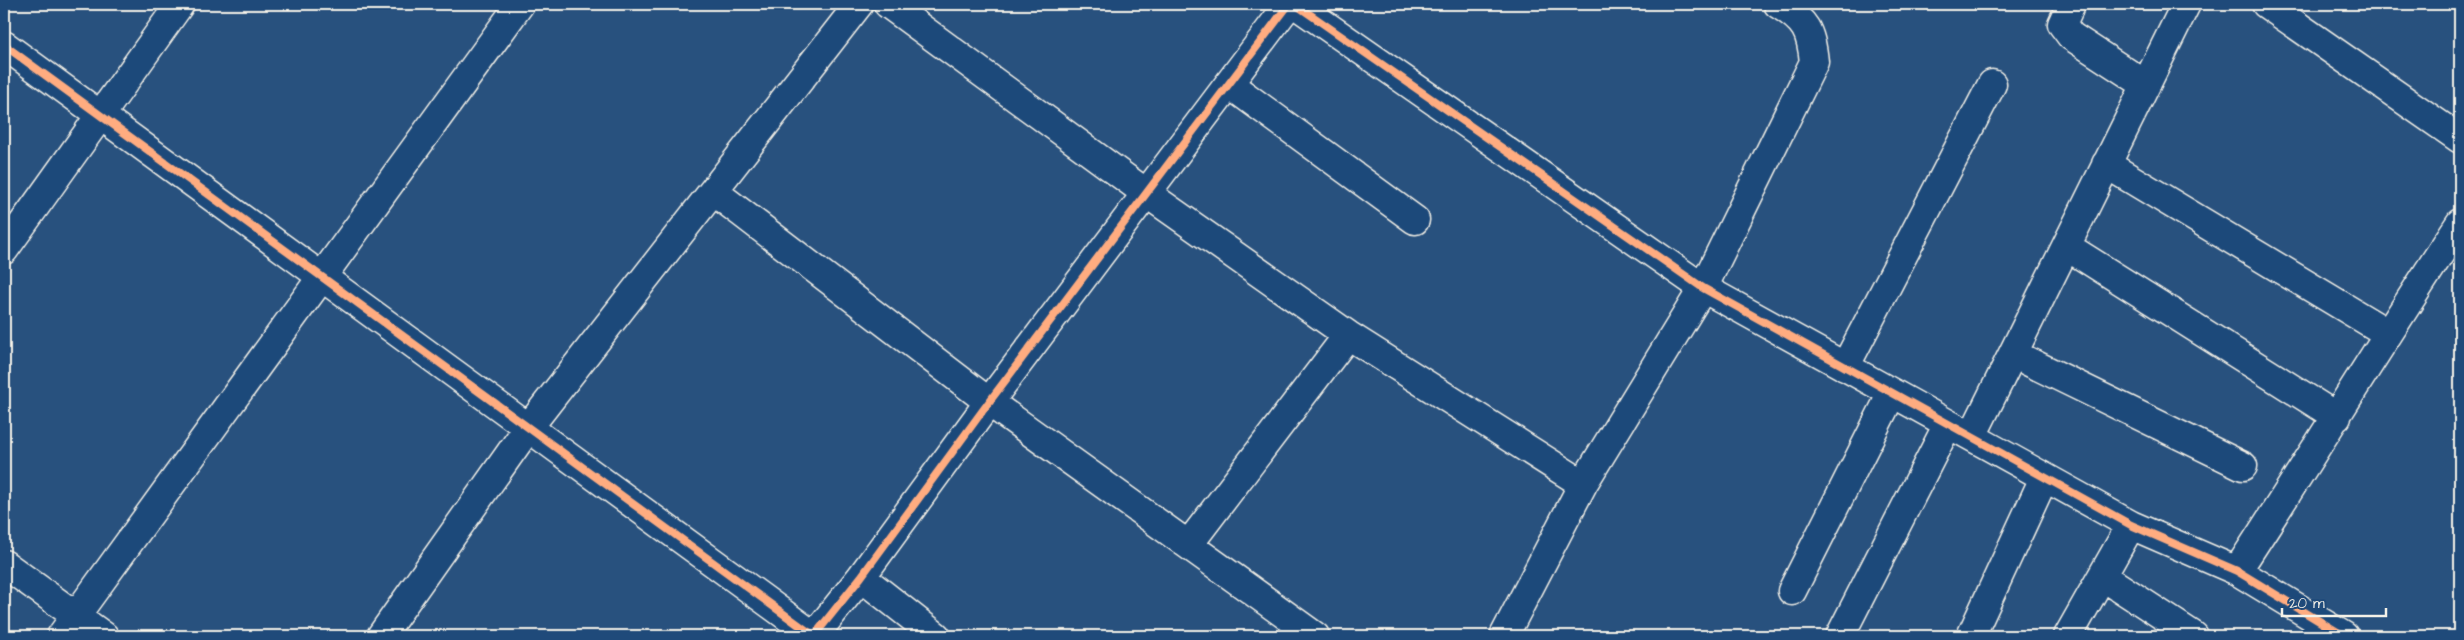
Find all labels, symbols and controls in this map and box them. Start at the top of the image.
scale bar [2282,585,2385,617]
text: 20 m [2289,593,2325,614]

